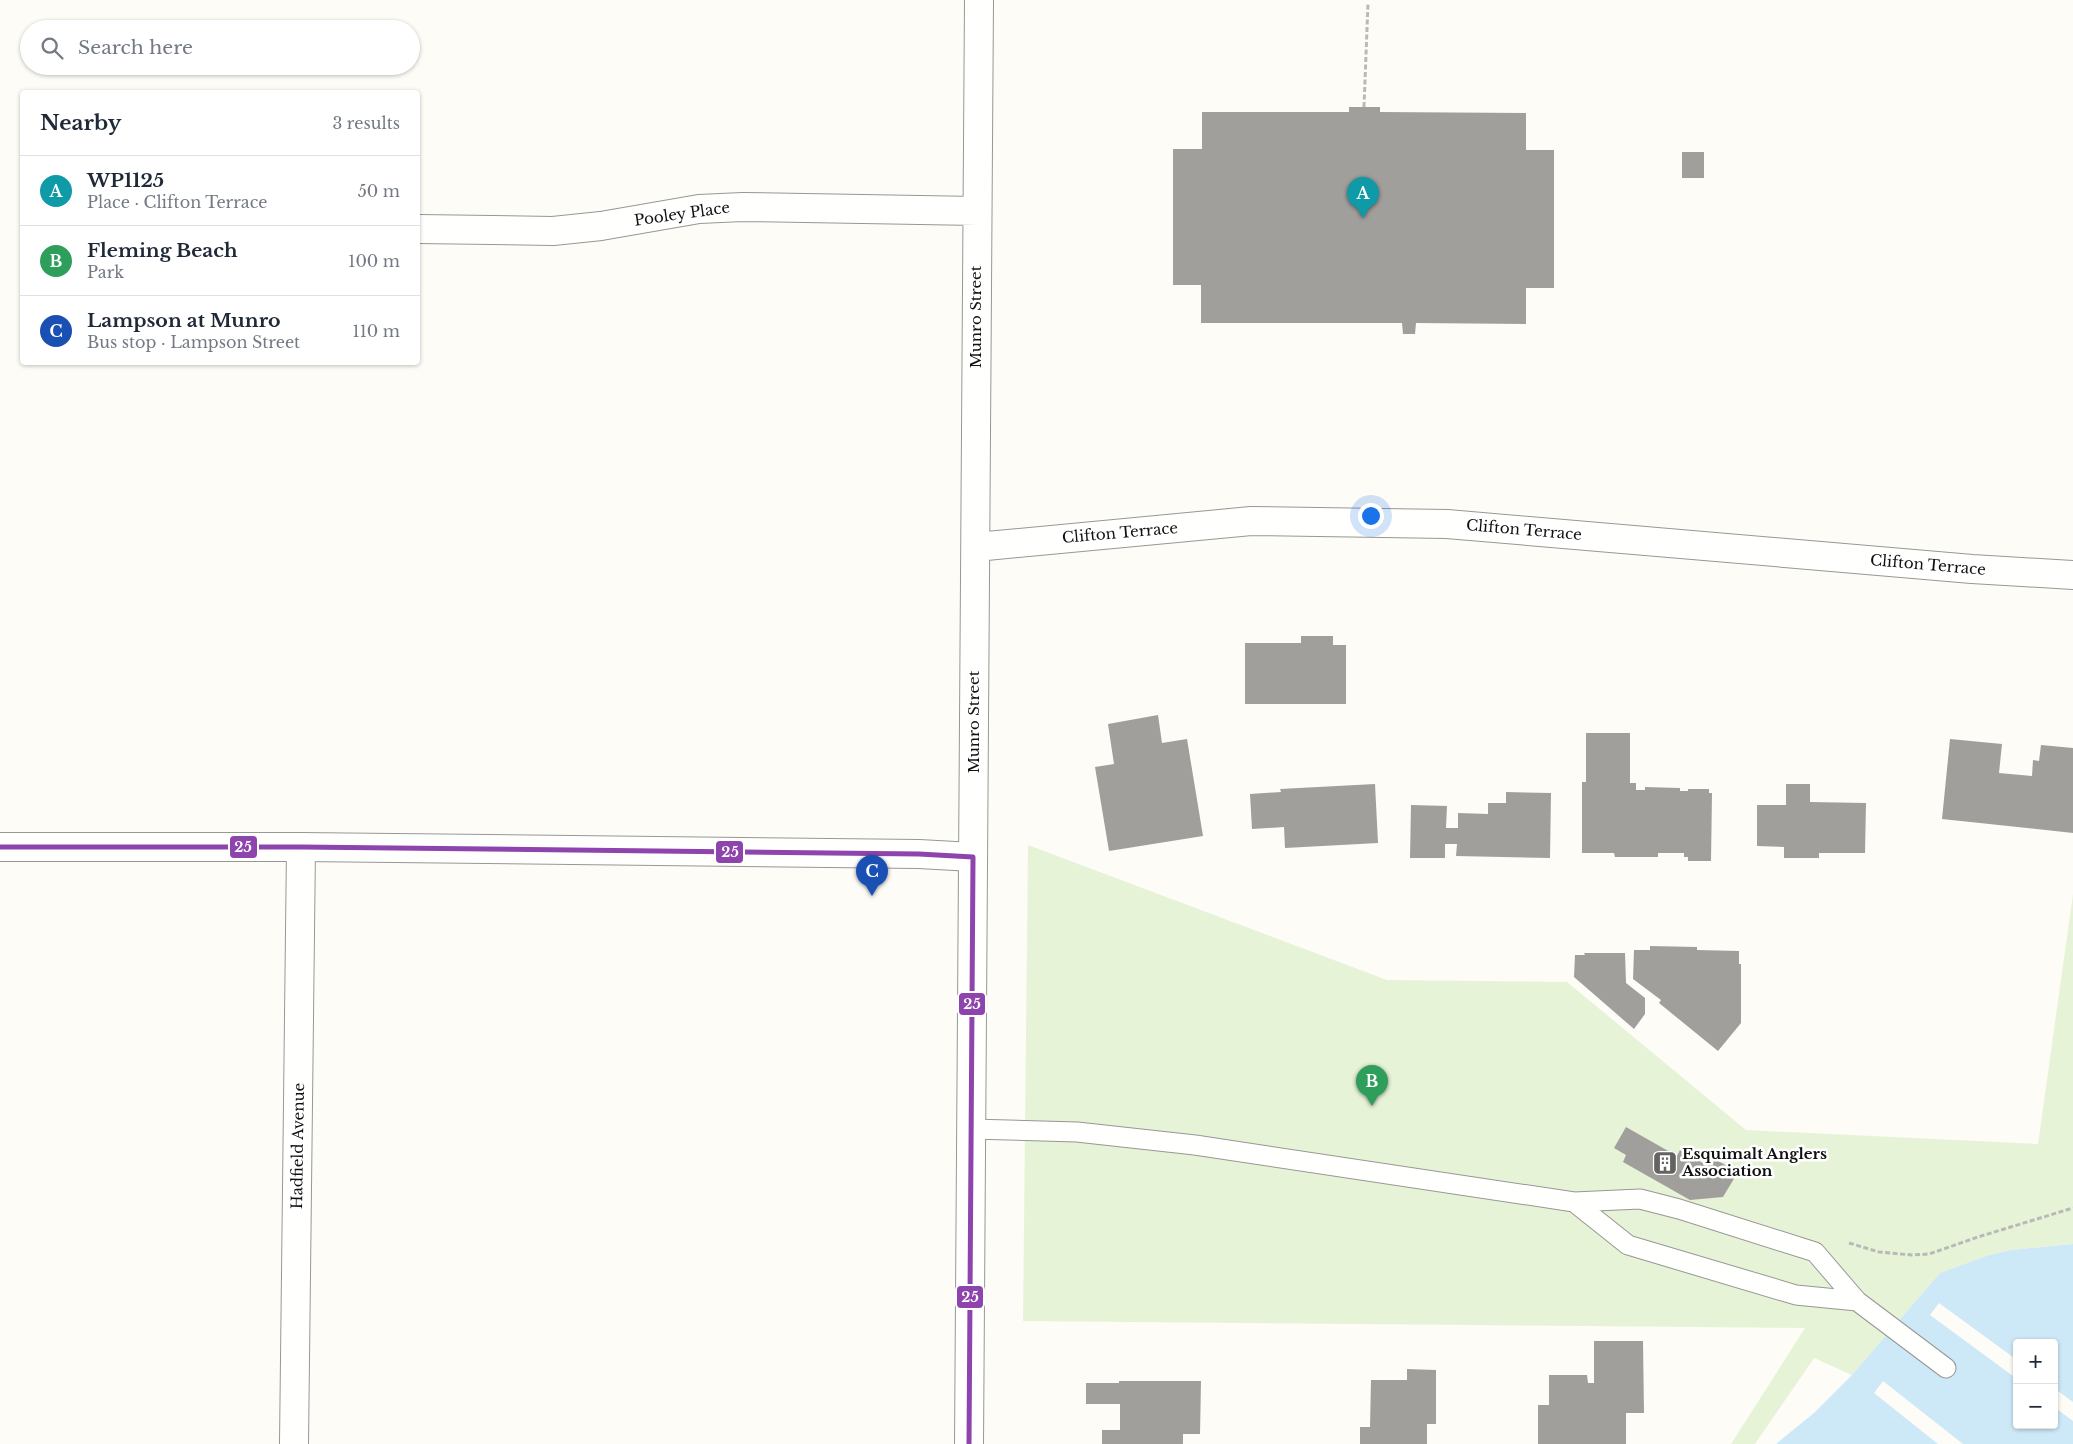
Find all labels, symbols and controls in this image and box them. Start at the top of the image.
search box [20,20,420,75]
icon: search [38,34,66,62]
text: Search here [78,36,193,59]
text: Nearby [40,110,121,136]
text: 3 results [332,113,400,133]
text: WP1125 [87,169,164,192]
pin: A [1347,177,1379,218]
text: A [50,181,62,201]
text: 50 m [358,181,400,201]
text: Place · Clifton Terrace [87,192,267,212]
street label: Pooley Place [633,197,731,230]
text: Fleming Beach [87,239,238,262]
text: B [50,251,62,271]
text: 100 m [348,251,400,271]
text: Park [87,262,124,282]
street label: Munro Street [966,265,985,368]
text: Lampson at Munro [87,309,281,332]
text: C [49,321,63,341]
text: 110 m [353,321,400,341]
text: Bus stop · Lampson Street [87,332,300,352]
your location [1358,503,1384,529]
street label: Clifton Terrace [1465,515,1583,544]
street label: Clifton Terrace [1061,518,1179,547]
street label: Clifton Terrace [1869,550,1987,579]
street label: Munro Street [964,670,983,773]
line badge: 25 [229,835,258,859]
text: 25 [234,838,252,856]
line badge: 25 [715,840,744,864]
text: 25 [721,843,739,861]
pin: C [856,855,888,896]
line badge: 25 [958,992,986,1016]
text: 25 [963,995,981,1013]
pin: B [1356,1065,1388,1106]
street label: Hadfield Avenue [287,1083,308,1209]
place label: Esquimalt Anglers Association [1681,1144,1827,1180]
building icon: Esquimalt Anglers Association [1652,1150,1678,1176]
line badge: 25 [956,1285,984,1309]
text: 25 [961,1288,979,1306]
map controls [2013,1339,2058,1429]
button: + [2013,1339,2058,1384]
button: − [2013,1384,2058,1429]

